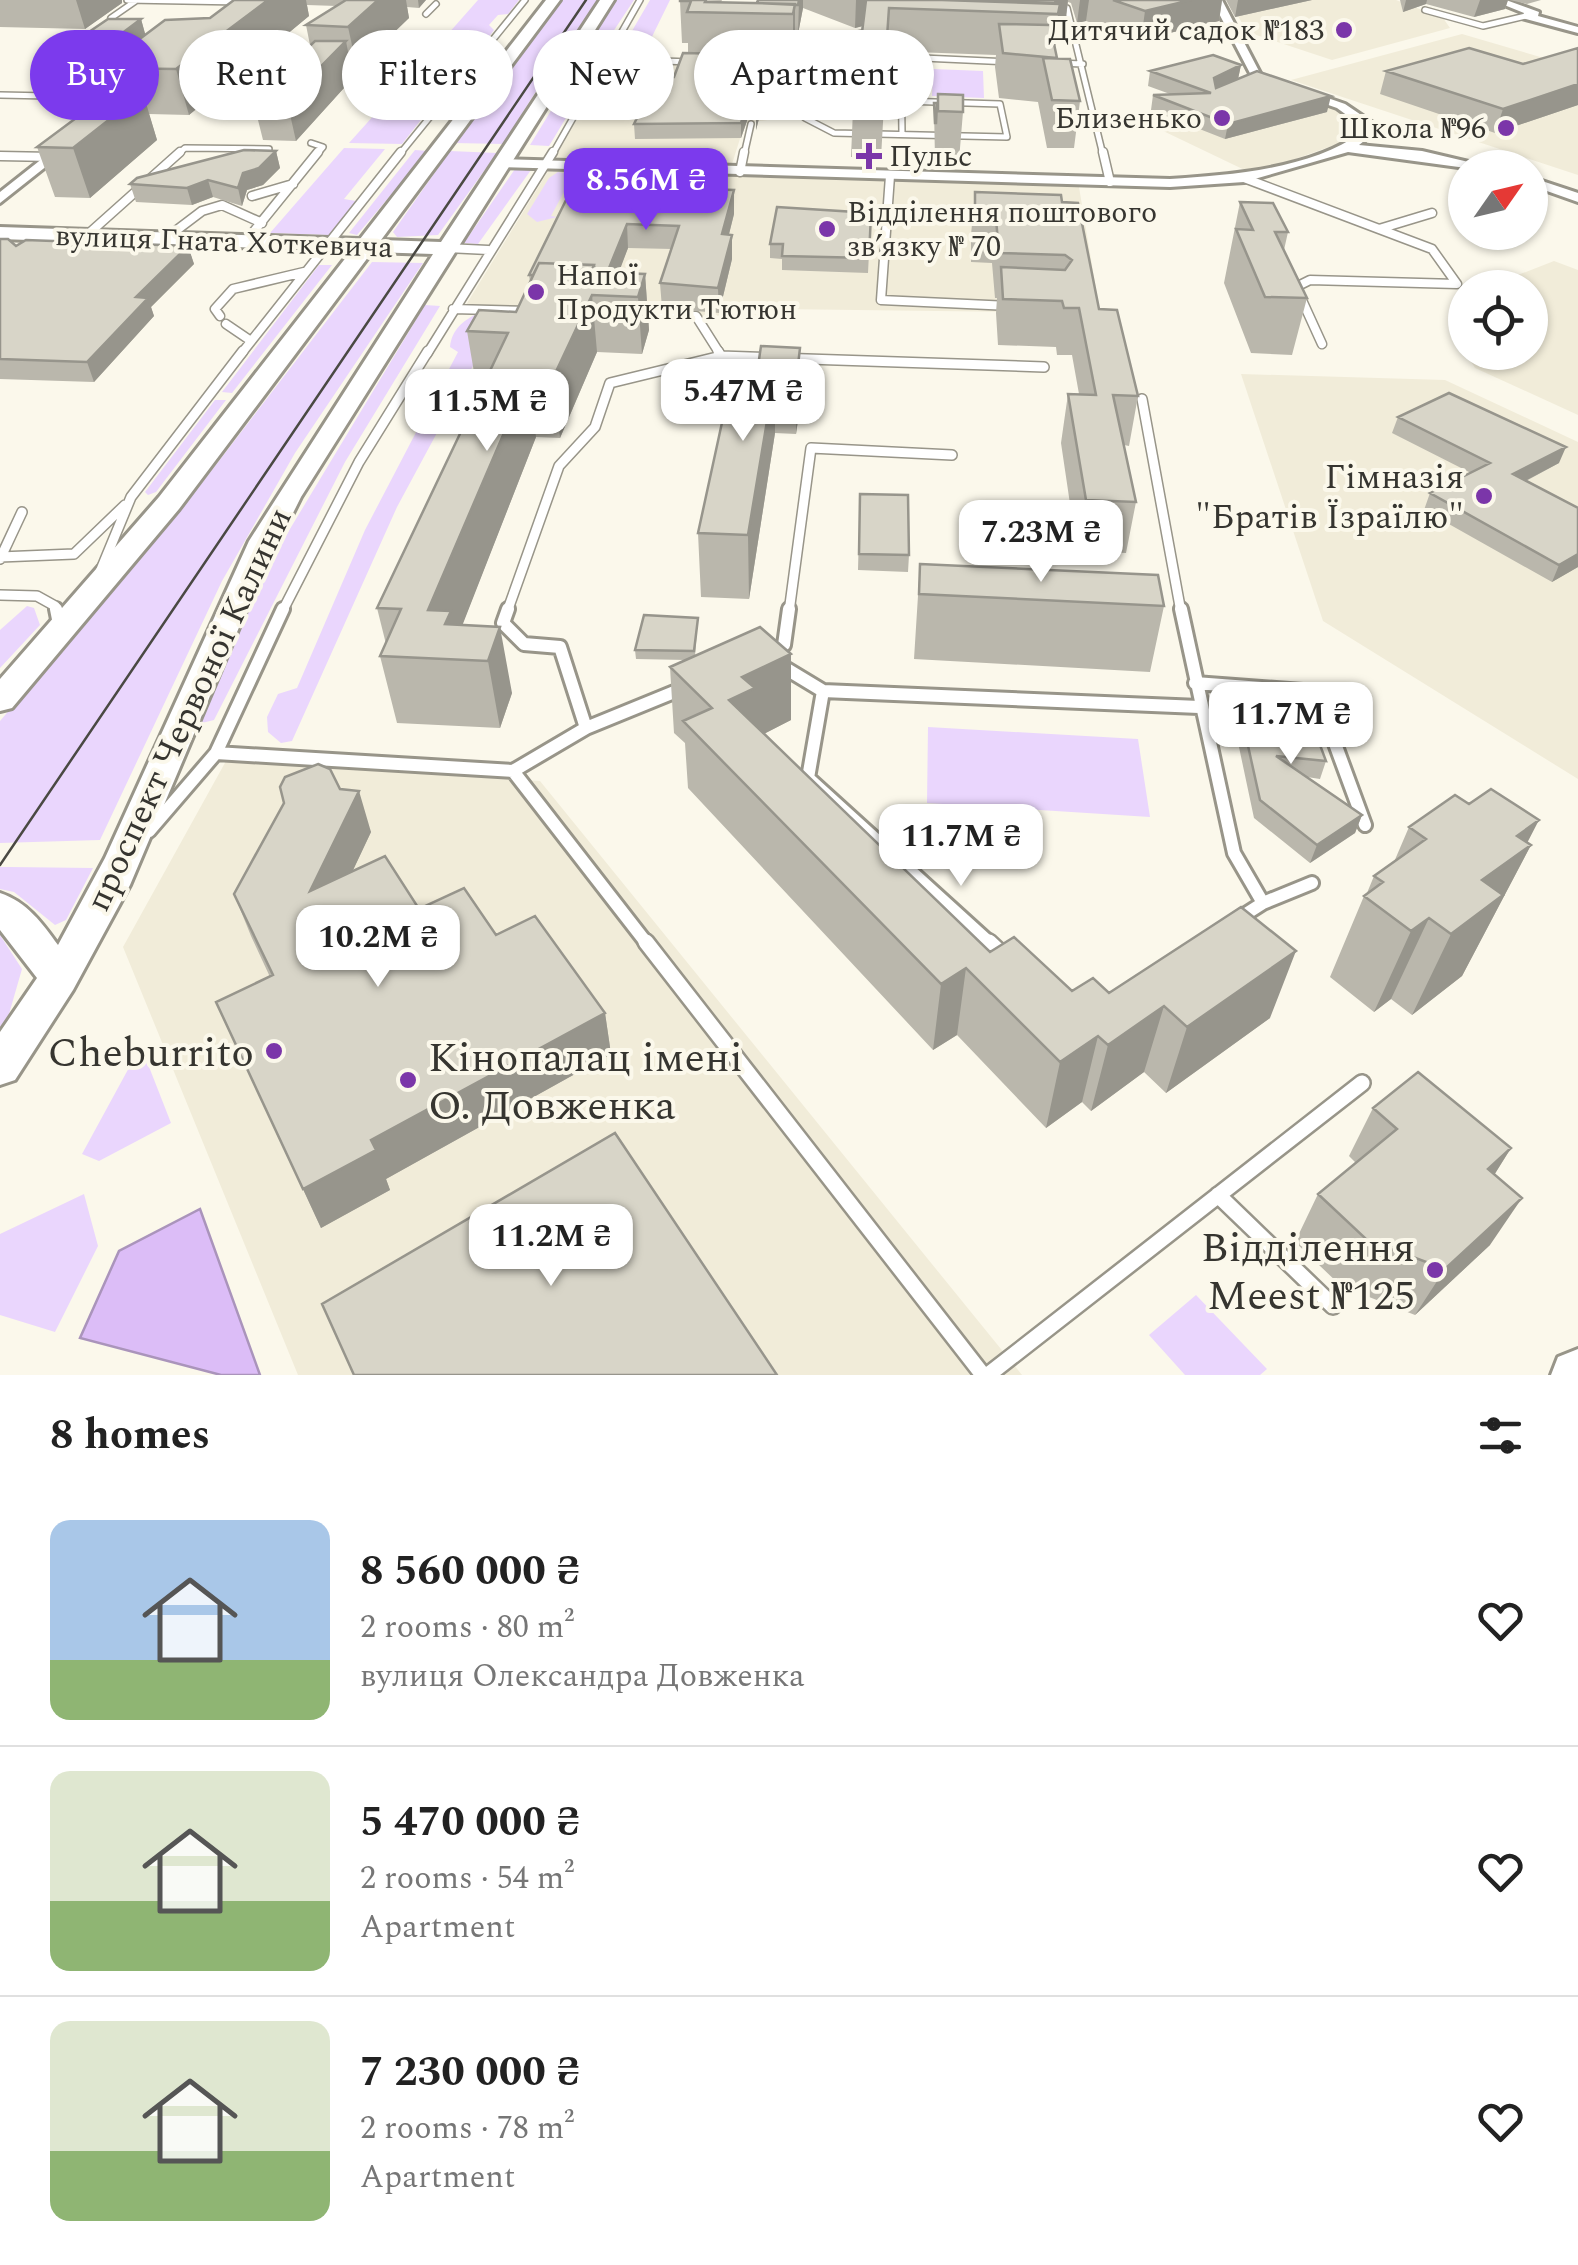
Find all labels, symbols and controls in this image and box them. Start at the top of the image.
place label: Дитячий садок №183 [1048,8,1324,54]
marker: Дитячий садок №183 [1333,19,1355,41]
chip: Buy [30,30,159,120]
chip: Rent [179,30,322,120]
chip: Filters [342,30,513,120]
chip: New [533,30,674,120]
chip: Apartment [694,30,934,120]
place label: Близенько [1055,96,1202,142]
place label: Школа №96 [1339,106,1486,152]
marker: Близенько [1211,107,1233,129]
marker: Школа №96 [1495,117,1517,139]
place label: Пульс [889,134,972,180]
marker: Пульс [858,145,880,167]
pin: 8.56M ₴ [554,148,738,233]
north arrow [1448,150,1548,250]
map controls [1448,150,1548,370]
text: 8.56M ₴ [586,156,706,205]
place label: Відділення поштового зв’язку № 70 [847,190,1157,270]
street label: вулиця Гната Хоткевича [54,213,394,271]
marker: Відділення поштового зв’язку № 70 [816,218,838,240]
place label: Напої Продукти Тютюн [556,253,797,333]
button: locate [1448,270,1548,370]
marker: Напої Продукти Тютюн [525,281,547,303]
pin: 5.47M ₴ [651,359,835,444]
text: 5.47M ₴ [683,367,803,416]
pin: 11.5M ₴ [395,369,579,454]
text: 11.5M ₴ [427,377,547,426]
place label: Гімназія "Братів Їзраїлю" [1195,451,1464,544]
marker: Гімназія "Братів Їзраїлю" [1473,485,1495,507]
street label: проспект Червоної Калини [72,499,306,920]
pin: 7.23M ₴ [949,500,1133,585]
text: 7.23M ₴ [981,508,1101,557]
pin: 11.7M ₴ [1199,682,1383,767]
text: 11.7M ₴ [1231,690,1351,739]
pin: 11.7M ₴ [869,804,1053,889]
text: 11.7M ₴ [901,812,1021,861]
pin: 10.2M ₴ [286,905,470,990]
text: 10.2M ₴ [318,913,438,962]
place label: Cheburrito [48,1022,254,1085]
place label: Кінопалац імені О. Довженка [428,1027,743,1138]
marker: Cheburrito [263,1040,285,1062]
marker: Кінопалац імені О. Довженка [397,1069,419,1091]
pin: 11.2M ₴ [459,1204,643,1289]
text: 11.2M ₴ [491,1212,611,1261]
place label: Відділення Meest №125 [1201,1217,1415,1328]
marker: Відділення Meest №125 [1424,1259,1446,1281]
text: 8 homes [50,1404,210,1467]
icon: filters [1473,1408,1528,1463]
text: 8 560 000 ₴ [360,1540,580,1603]
icon: home [130,1560,250,1680]
icon: heart [1473,1593,1528,1648]
text: 2 rooms · 80 m² [360,1603,574,1652]
text: вулиця Олександра Довженка [360,1652,805,1701]
text: 5 470 000 ₴ [360,1791,580,1854]
icon: home [130,1811,250,1931]
icon: heart [1473,1844,1528,1899]
text: 2 rooms · 54 m² [360,1854,574,1903]
text: Apartment [360,1903,515,1952]
text: 7 230 000 ₴ [360,2041,580,2104]
icon: home [130,2061,250,2181]
icon: heart [1473,2094,1528,2149]
text: 2 rooms · 78 m² [360,2104,574,2153]
text: Apartment [360,2153,515,2202]

